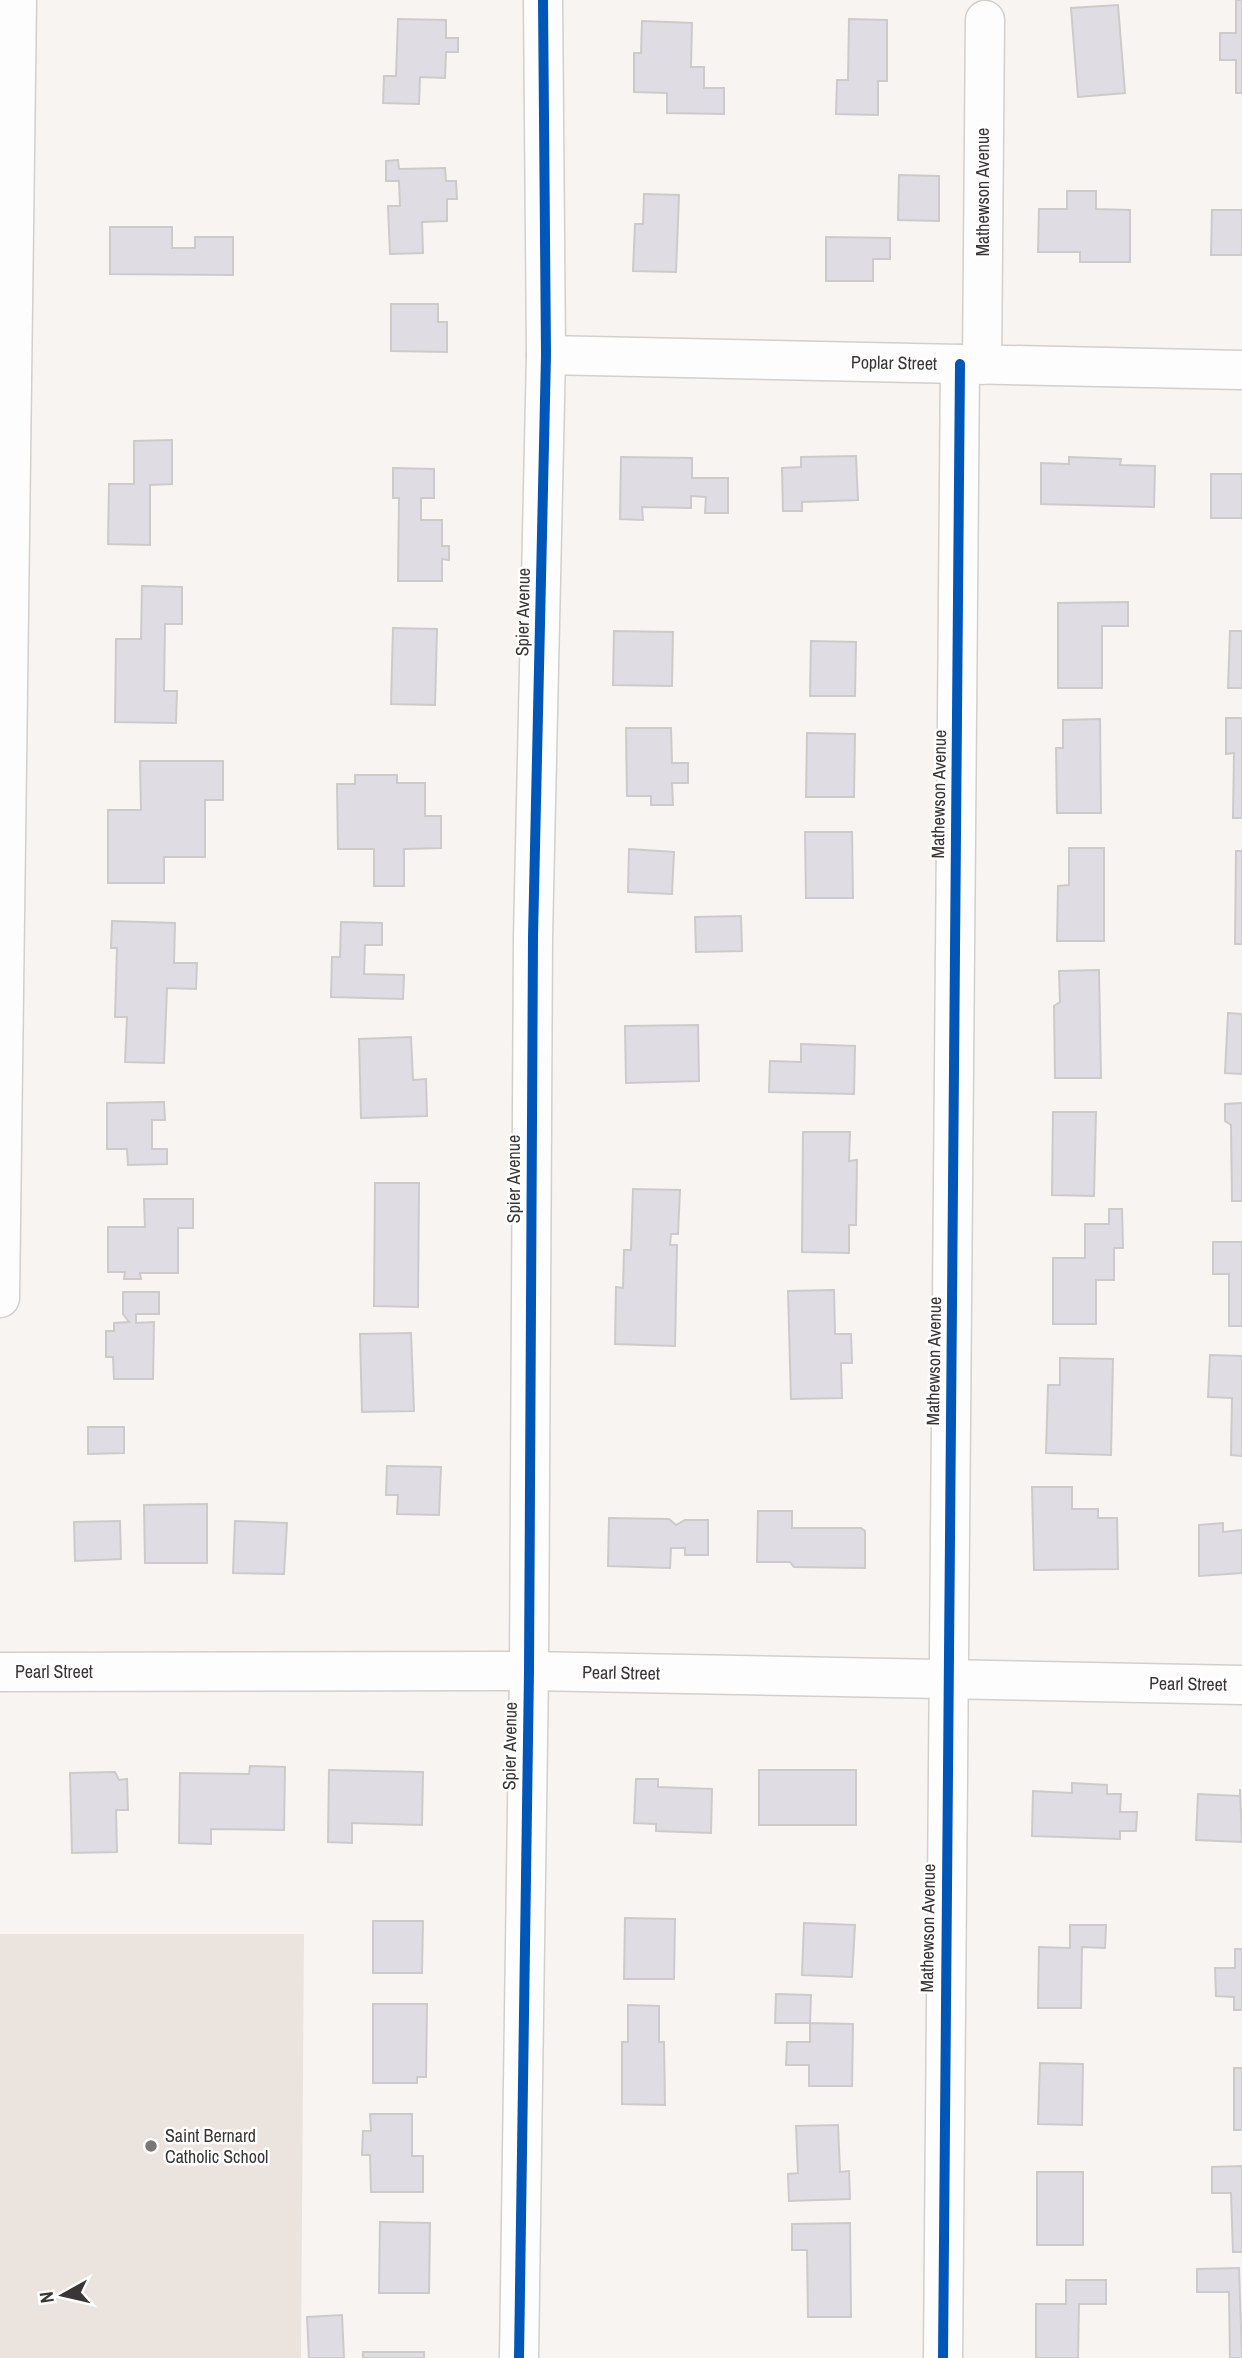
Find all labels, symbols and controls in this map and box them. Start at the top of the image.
street label: Mathewson Avenue [970,128,995,256]
street label: Poplar Street [851,349,937,376]
street label: Spier Avenue [509,568,536,656]
street label: Mathewson Avenue [925,729,952,858]
street label: Spier Avenue [501,1135,526,1223]
street label: Mathewson Avenue [920,1296,947,1425]
street label: Pearl Street [15,1659,93,1684]
street label: Pearl Street [582,1659,660,1686]
street label: Pearl Street [1149,1670,1227,1697]
street label: Spier Avenue [496,1702,523,1790]
street label: Mathewson Avenue [914,1863,941,1992]
place label: Saint Bernard Catholic School [165,2123,268,2169]
marker: Saint Bernard Catholic School [143,2138,159,2154]
north arrow [28,2260,98,2330]
text: N [33,2290,60,2305]

